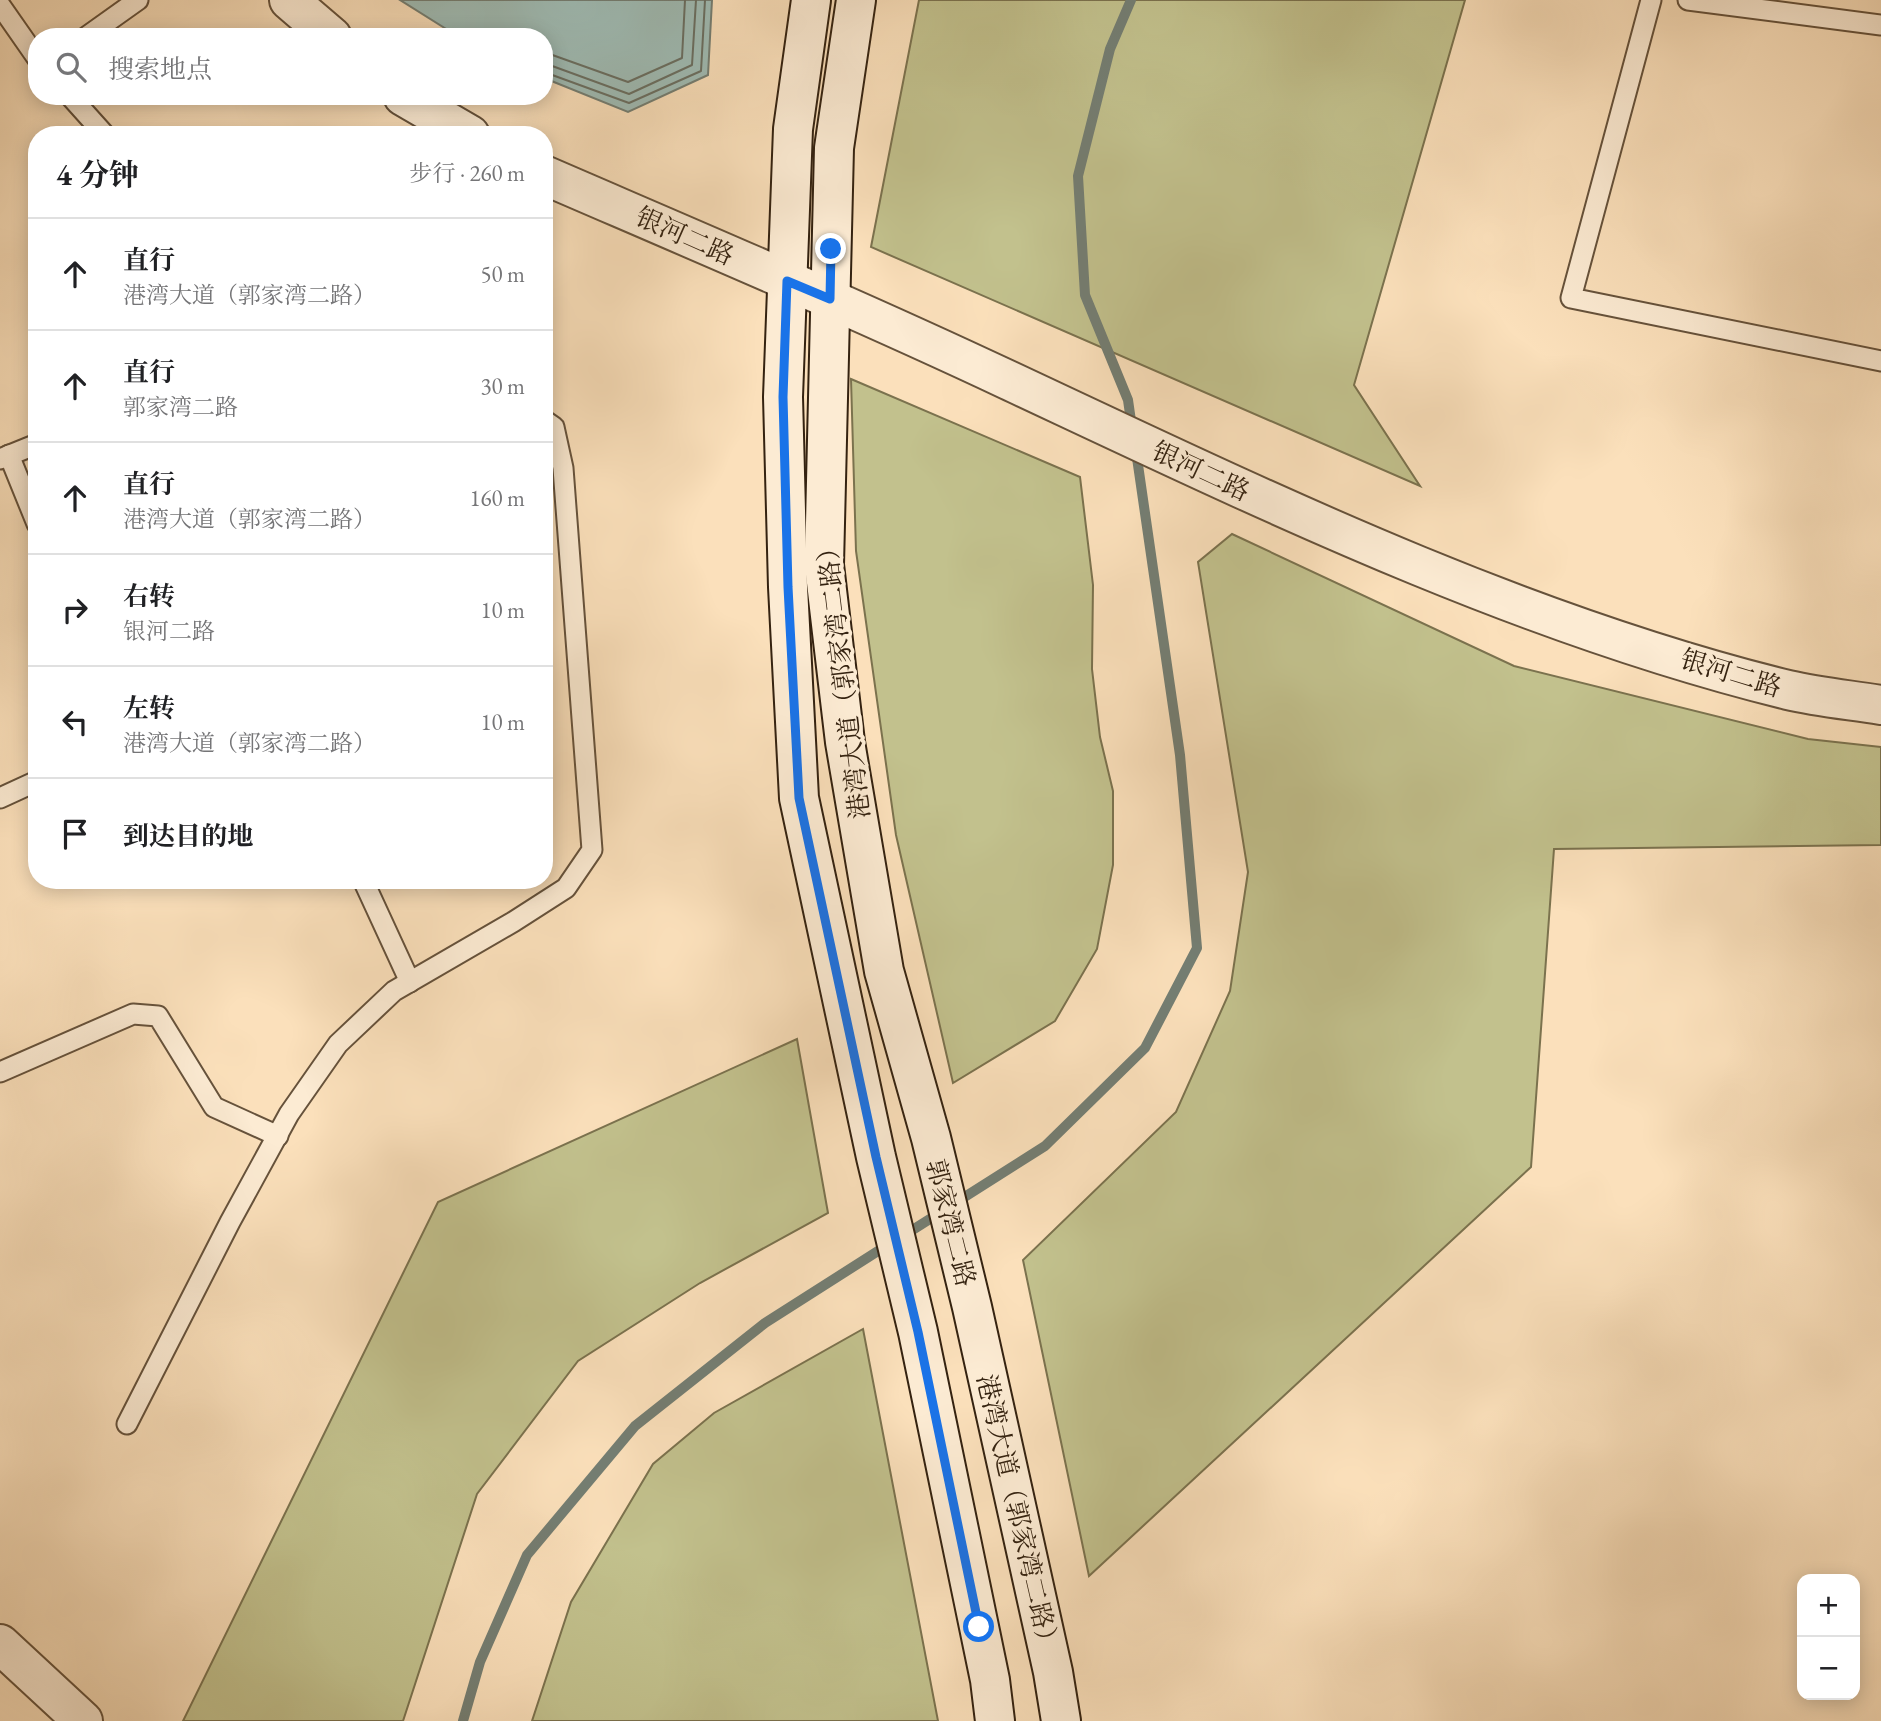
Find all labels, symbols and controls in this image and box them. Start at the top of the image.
search box [28,28,553,105]
icon: search [52,48,90,86]
text: 搜索地点 [108,52,212,86]
text: 4 分钟 [56,155,139,194]
text: 步行 · 260 m [410,158,525,188]
street label: 银河二路 [631,199,739,273]
route end [815,233,846,264]
text: 直行 [123,243,175,277]
icon: ahead [56,255,94,293]
text: 50 m [480,259,525,289]
text: 港湾大道（郭家湾二路） [123,280,376,310]
text: 直行 [123,355,175,389]
icon: ahead [56,367,94,405]
text: 30 m [480,371,525,401]
text: 郭家湾二路 [123,392,238,422]
street label: 银河二路 [1147,434,1255,508]
text: 直行 [123,467,175,501]
icon: ahead [56,479,94,517]
text: 160 m [469,483,525,513]
text: 港湾大道（郭家湾二路） [123,504,376,534]
street label: 港湾大道（郭家湾二路） [809,533,877,821]
text: 右转 [123,579,175,613]
icon: right [56,591,94,629]
text: 10 m [480,595,525,625]
text: 银河二路 [123,616,215,646]
street label: 银河二路 [1676,642,1786,704]
text: 左转 [123,691,175,725]
icon: left [56,703,94,741]
text: 10 m [480,707,525,737]
text: 港湾大道（郭家湾二路） [123,728,376,758]
icon: arrive [56,815,94,853]
text: 到达目的地 [123,819,253,853]
street label: 郭家湾二路 [919,1156,983,1290]
street label: 港湾大道（郭家湾二路） [969,1371,1067,1657]
map controls [1797,1574,1860,1700]
button: + [1797,1574,1860,1637]
route start [963,1611,994,1642]
button: − [1797,1637,1860,1700]

